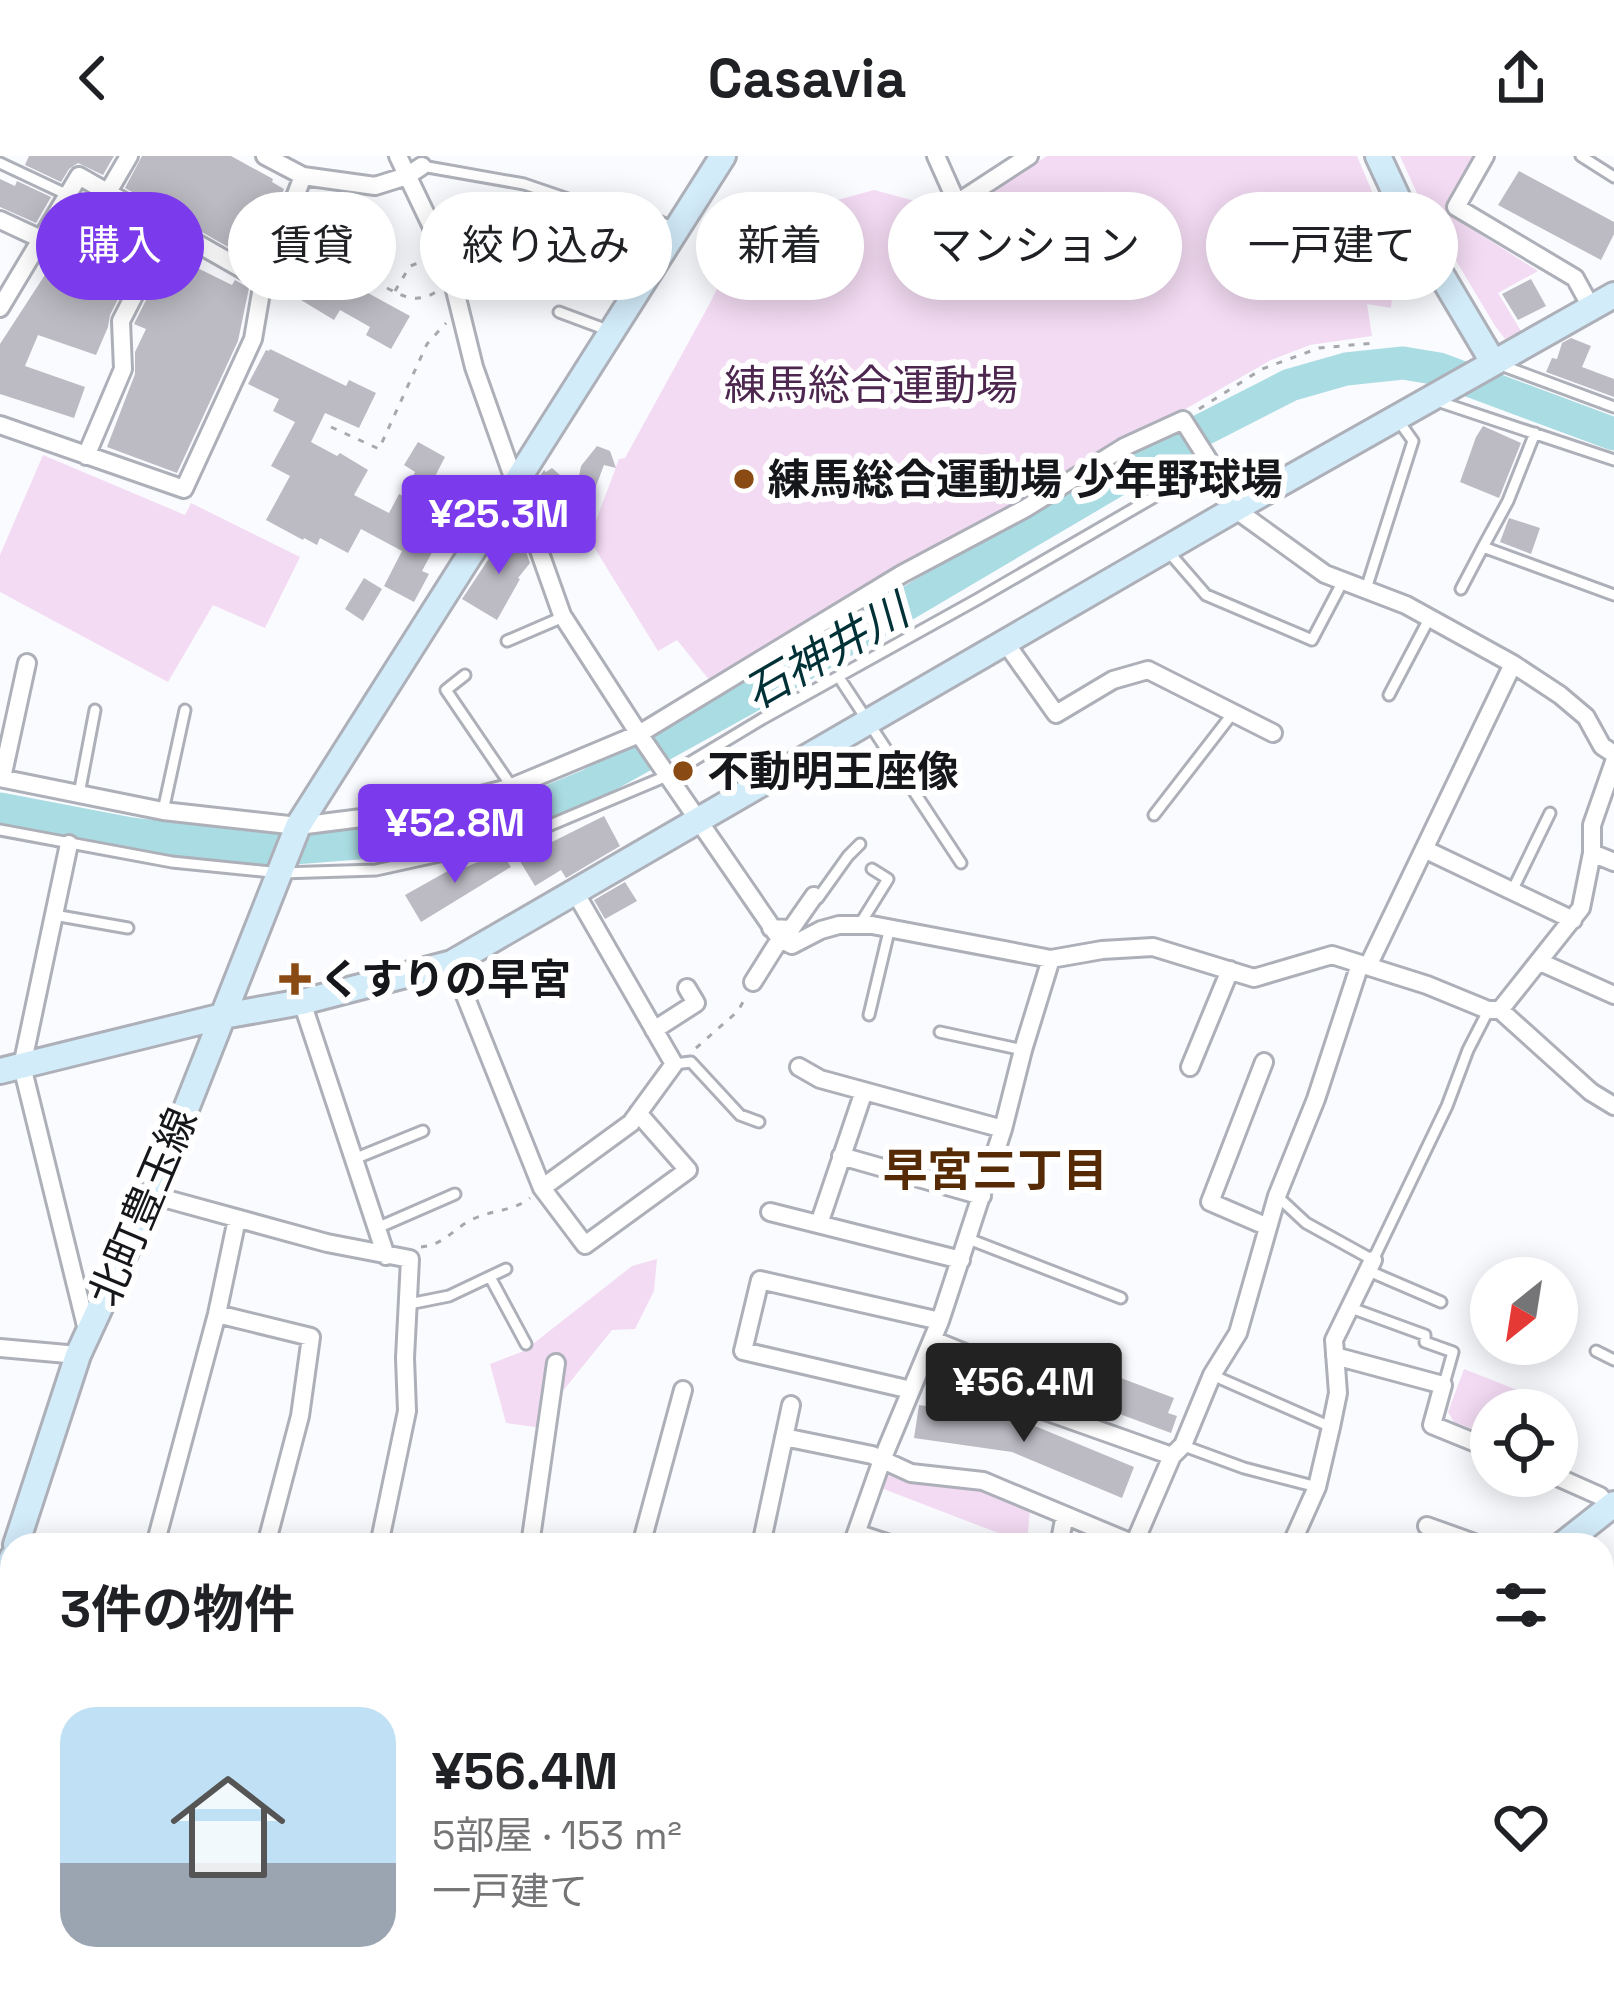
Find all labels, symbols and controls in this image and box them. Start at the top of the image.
text: Casavia [708,44,906,113]
icon: back [60,45,126,111]
icon: share [1488,45,1554,111]
chip: 購入 [36,192,204,300]
chip: 賃貸 [228,192,396,300]
chip: 絞り込み [420,192,672,300]
chip: 新着 [696,192,864,300]
chip: マンション [888,192,1182,300]
chip: 一戸建て [1206,192,1458,300]
park label: 練馬総合運動場 [724,359,1018,412]
place label: 練馬総合運動場 少年野球場 [768,453,1283,506]
marker: 練馬総合運動場 少年野球場 [731,466,757,492]
pin: ¥25.3M [401,475,597,577]
text: ¥25.3M [429,489,569,538]
water label: 石神井川 [734,580,922,722]
place label: 不動明王座像 [707,745,959,798]
marker: 不動明王座像 [670,758,696,784]
pin: ¥52.8M [357,784,553,886]
text: ¥52.8M [385,798,525,847]
place label: くすりの早宮 [319,953,571,1006]
marker: くすりの早宮 [282,966,308,992]
street label: 北町豊玉線 [78,1100,208,1314]
district label: 早宮三丁目 [882,1142,1108,1199]
north arrow [1470,1257,1578,1365]
map controls [1470,1257,1578,1497]
pin: ¥56.4M [926,1343,1122,1445]
text: ¥56.4M [953,1357,1095,1406]
button: locate [1470,1389,1578,1497]
icon: filters [1488,1572,1554,1638]
text: 3件の物件 [60,1577,295,1642]
text: ¥56.4M [432,1739,618,1804]
icon: home [156,1755,300,1899]
icon: heart [1488,1794,1554,1860]
text: 5部屋 · 153 m² [432,1811,682,1860]
text: 一戸建て [432,1867,588,1916]

